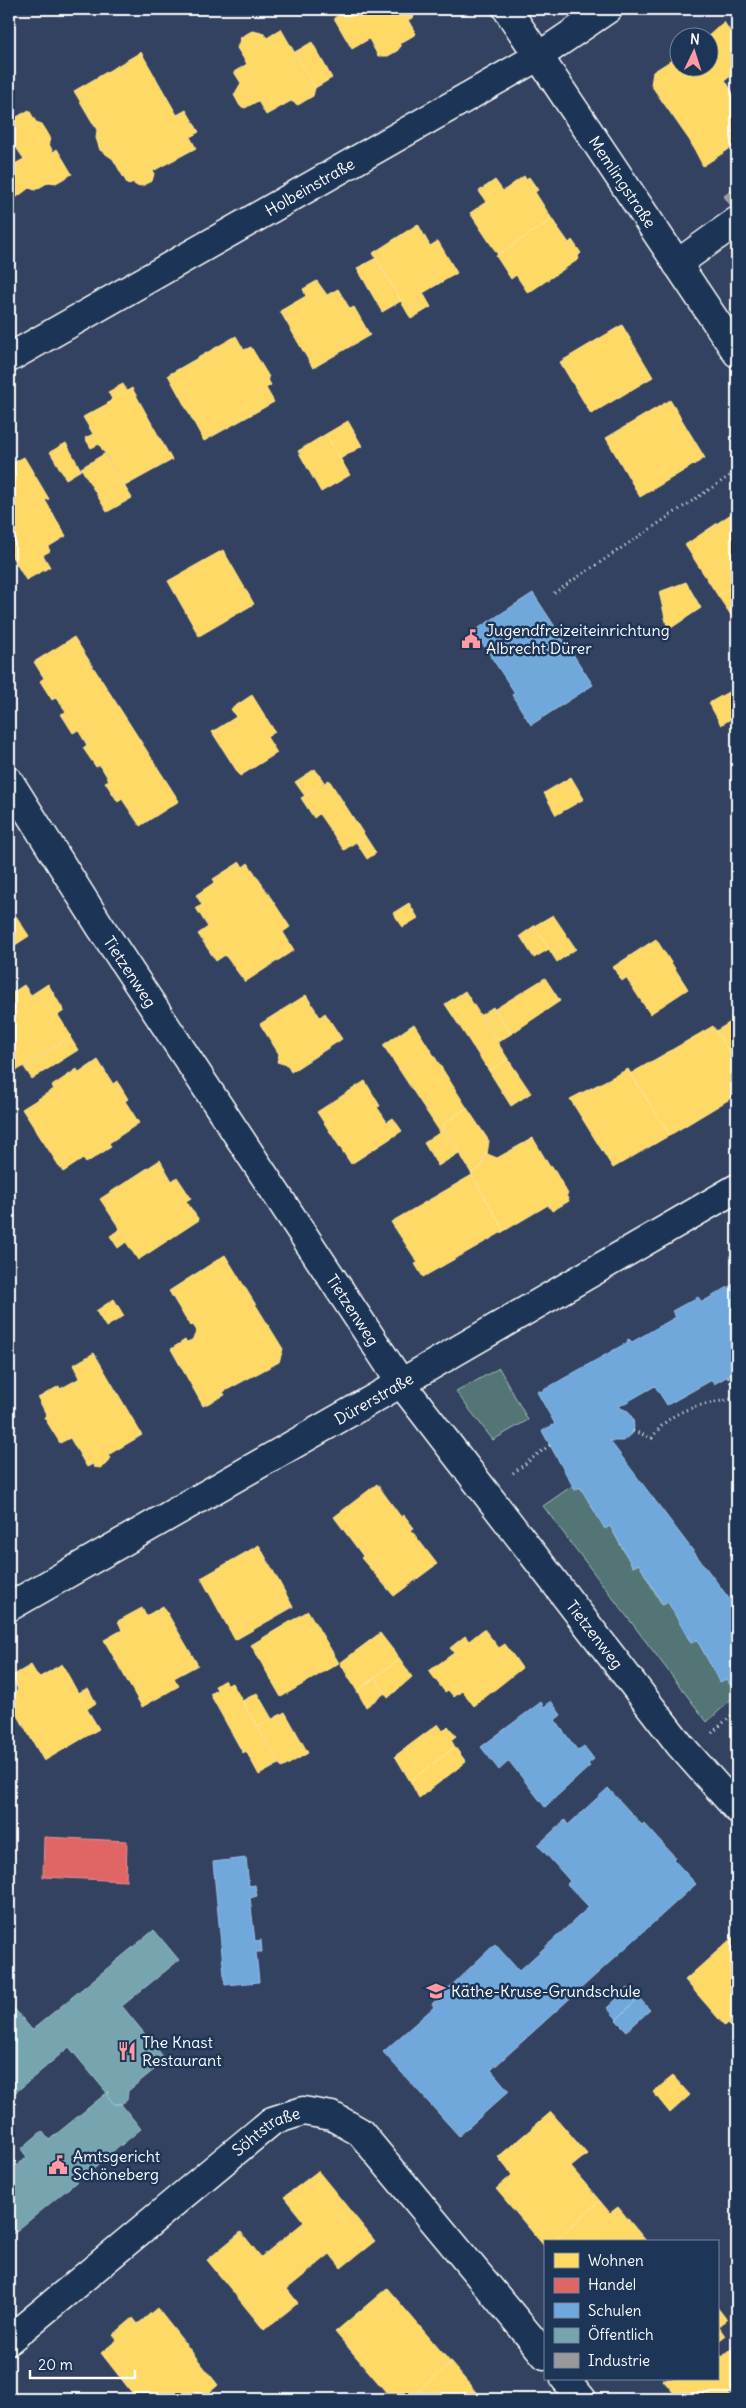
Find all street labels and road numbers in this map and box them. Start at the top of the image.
street label: Memlingstraße [585,132,661,232]
street label: Holbeinstraße [261,153,358,220]
street label: Tietzenweg [99,932,161,1011]
street label: Tietzenweg [322,1271,384,1349]
street label: Dürerstraße [331,1368,417,1429]
street label: Tietzenweg [562,1596,628,1673]
street label: Söhtstraße [228,2103,302,2160]

